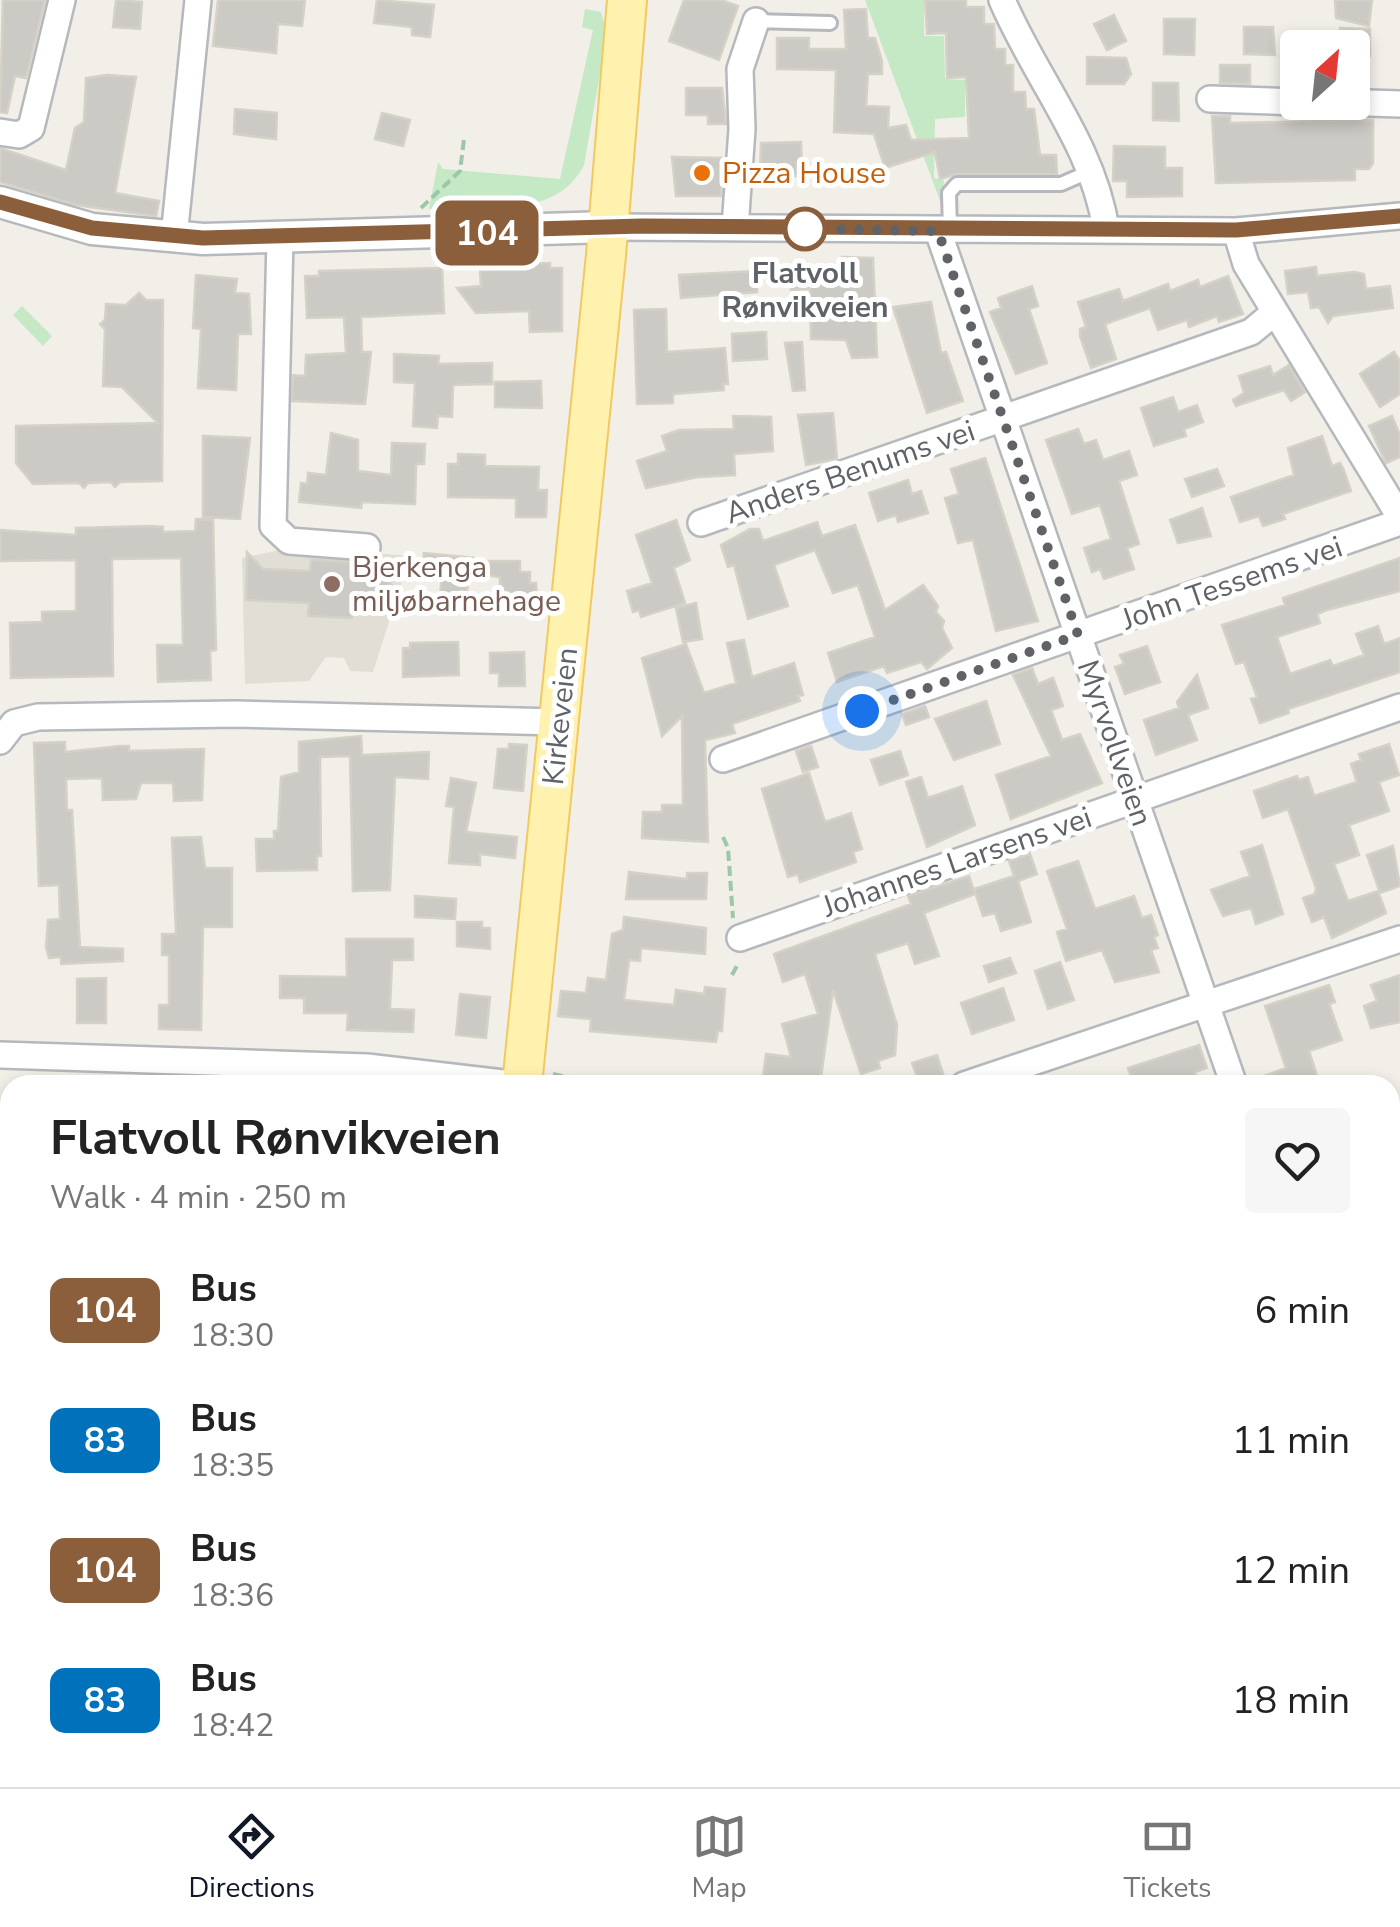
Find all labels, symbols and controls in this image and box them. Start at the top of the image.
north arrow [1280,30,1370,120]
map controls [1280,30,1370,120]
place label: Pizza House [722,153,886,194]
marker: Pizza House [691,162,713,184]
line badge: 104 [430,200,544,266]
marker: Flatvoll Rønvikveien [784,208,826,250]
text: 104 [455,210,519,257]
place label: Flatvoll Rønvikveien [721,253,889,328]
street label: Anders Benums vei [720,411,980,534]
street label: John Tessems vei [1115,527,1348,641]
place label: Bjerkenga miljøbarnehage [352,547,561,622]
marker: Bjerkenga miljøbarnehage [321,573,343,595]
street label: Kirkeveien [533,645,588,787]
street label: Myrvollveien [1067,655,1162,832]
your location [837,686,887,736]
street label: Johannes Larsens vei [816,797,1097,928]
text: Flatvoll Rønvikveien [50,1105,501,1171]
button: heart [1245,1108,1350,1213]
text: Walk · 4 min · 250 m [50,1176,347,1219]
text: Bus [190,1263,257,1314]
text: 6 min [1255,1285,1350,1336]
text: 104 [73,1287,137,1334]
text: 18:30 [190,1314,274,1357]
text: Bus [190,1393,257,1444]
text: 11 min [1232,1415,1350,1466]
text: 83 [84,1417,126,1464]
text: 18:35 [190,1444,274,1487]
text: Bus [190,1523,257,1574]
text: 12 min [1232,1545,1350,1596]
text: 104 [73,1547,137,1594]
text: 18:36 [190,1574,274,1617]
text: Bus [190,1653,257,1704]
text: 18 min [1232,1675,1350,1726]
text: 83 [84,1677,126,1724]
text: 18:42 [190,1704,274,1747]
tab: Directions [188,1809,315,1907]
tab: Map [692,1809,747,1907]
tab: Tickets [1123,1809,1212,1907]

